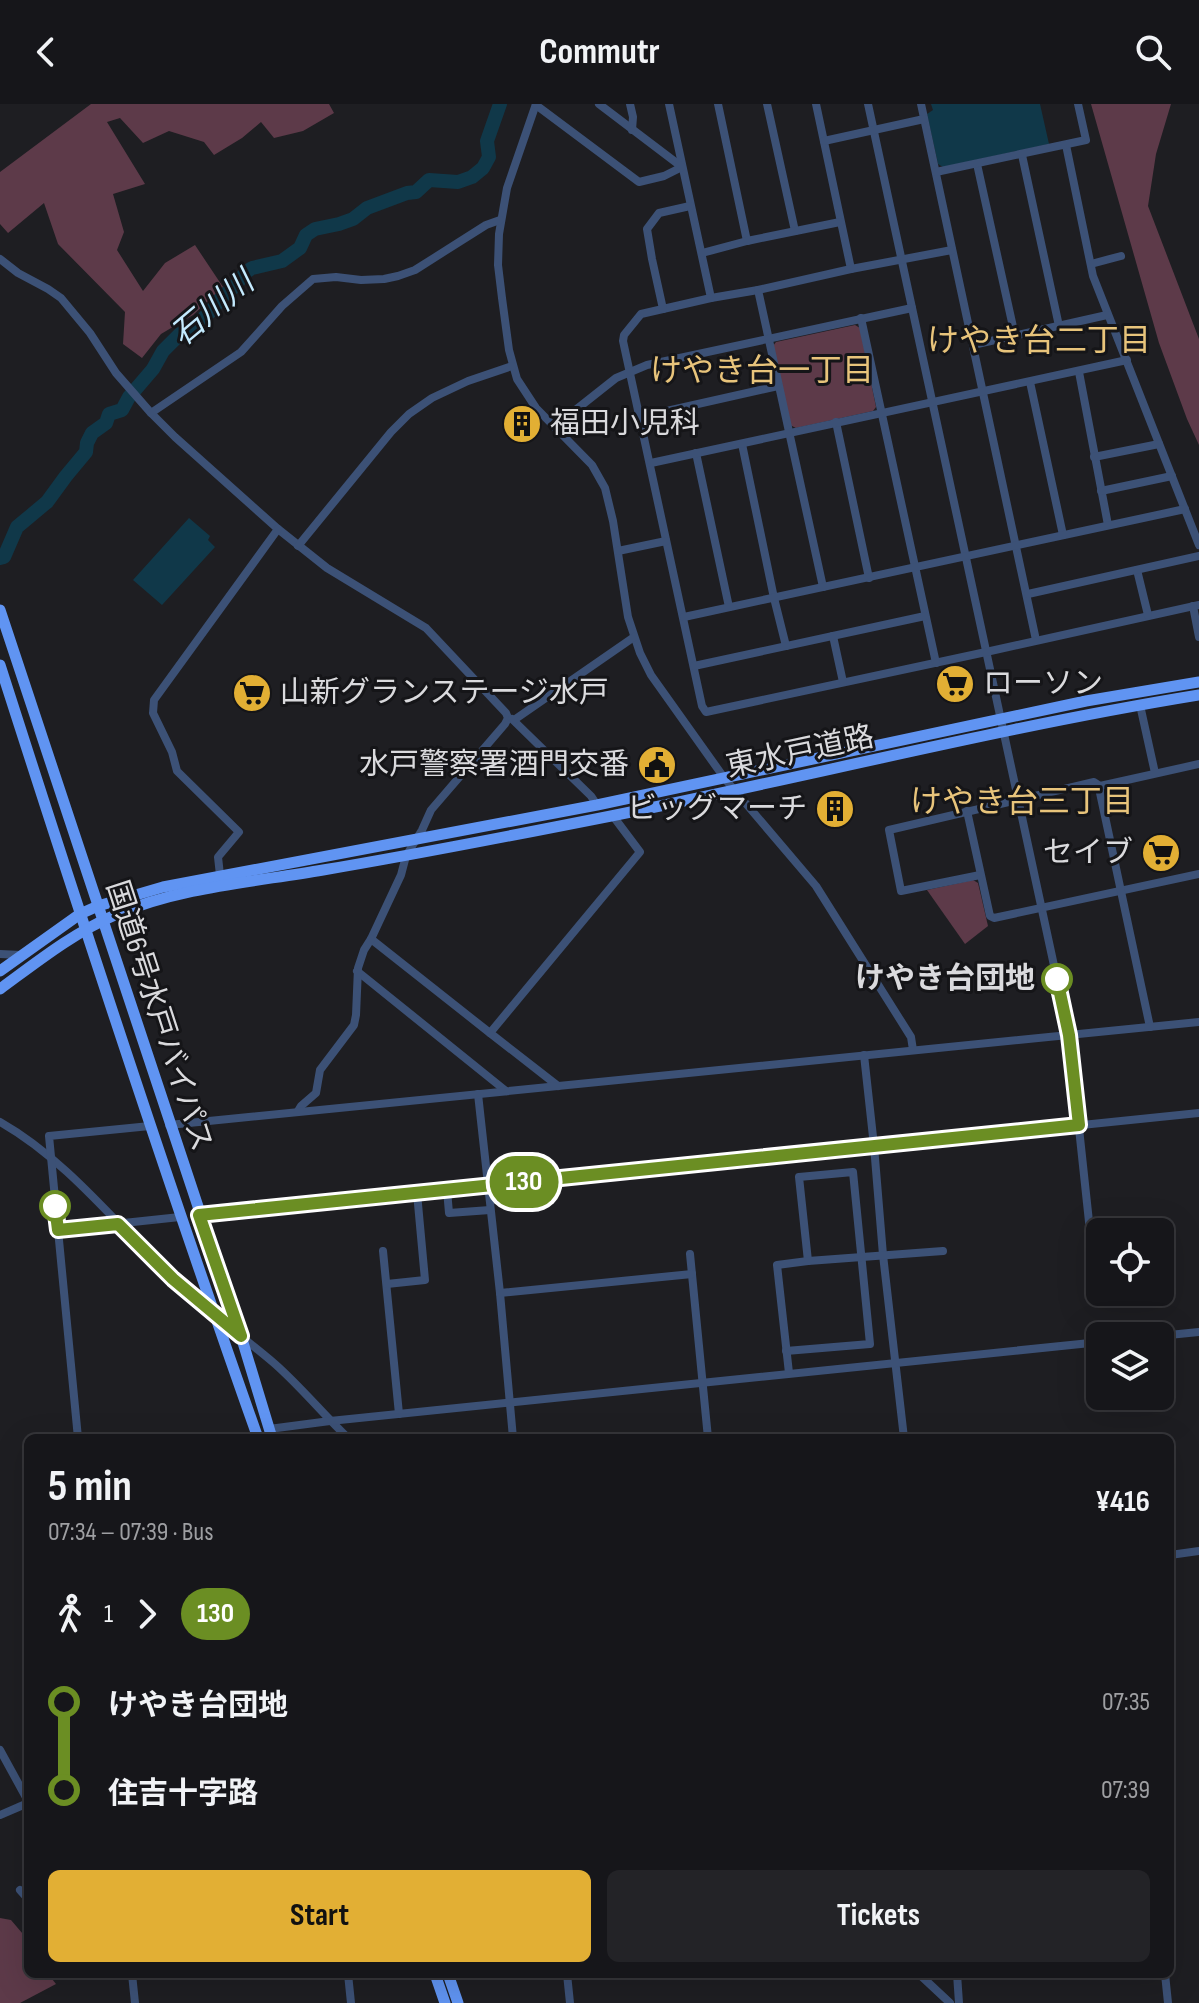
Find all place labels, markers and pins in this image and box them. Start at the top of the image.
building icon: 福田小児科 [501,403,543,445]
place label: 福田小児科 [550,406,700,442]
supermarket icon: ローソン [934,663,976,705]
place label: ローソン [983,666,1103,702]
supermarket icon: 山新グランステージ水戸 [231,672,273,714]
place label: 山新グランステージ水戸 [280,675,609,711]
public building icon: 水戸警察署酒門交番 [636,744,678,786]
place label: 水戸警察署酒門交番 [359,747,629,783]
building icon: ビッグマーチ [814,788,856,830]
place label: ビッグマーチ [627,791,807,827]
supermarket icon: セイブ [1140,832,1182,874]
place label: セイブ [1043,835,1133,871]
place label: けやき台団地 [855,961,1035,997]
marker: けやき台団地 [1042,964,1072,994]
unlabelled marker [40,1191,70,1221]

